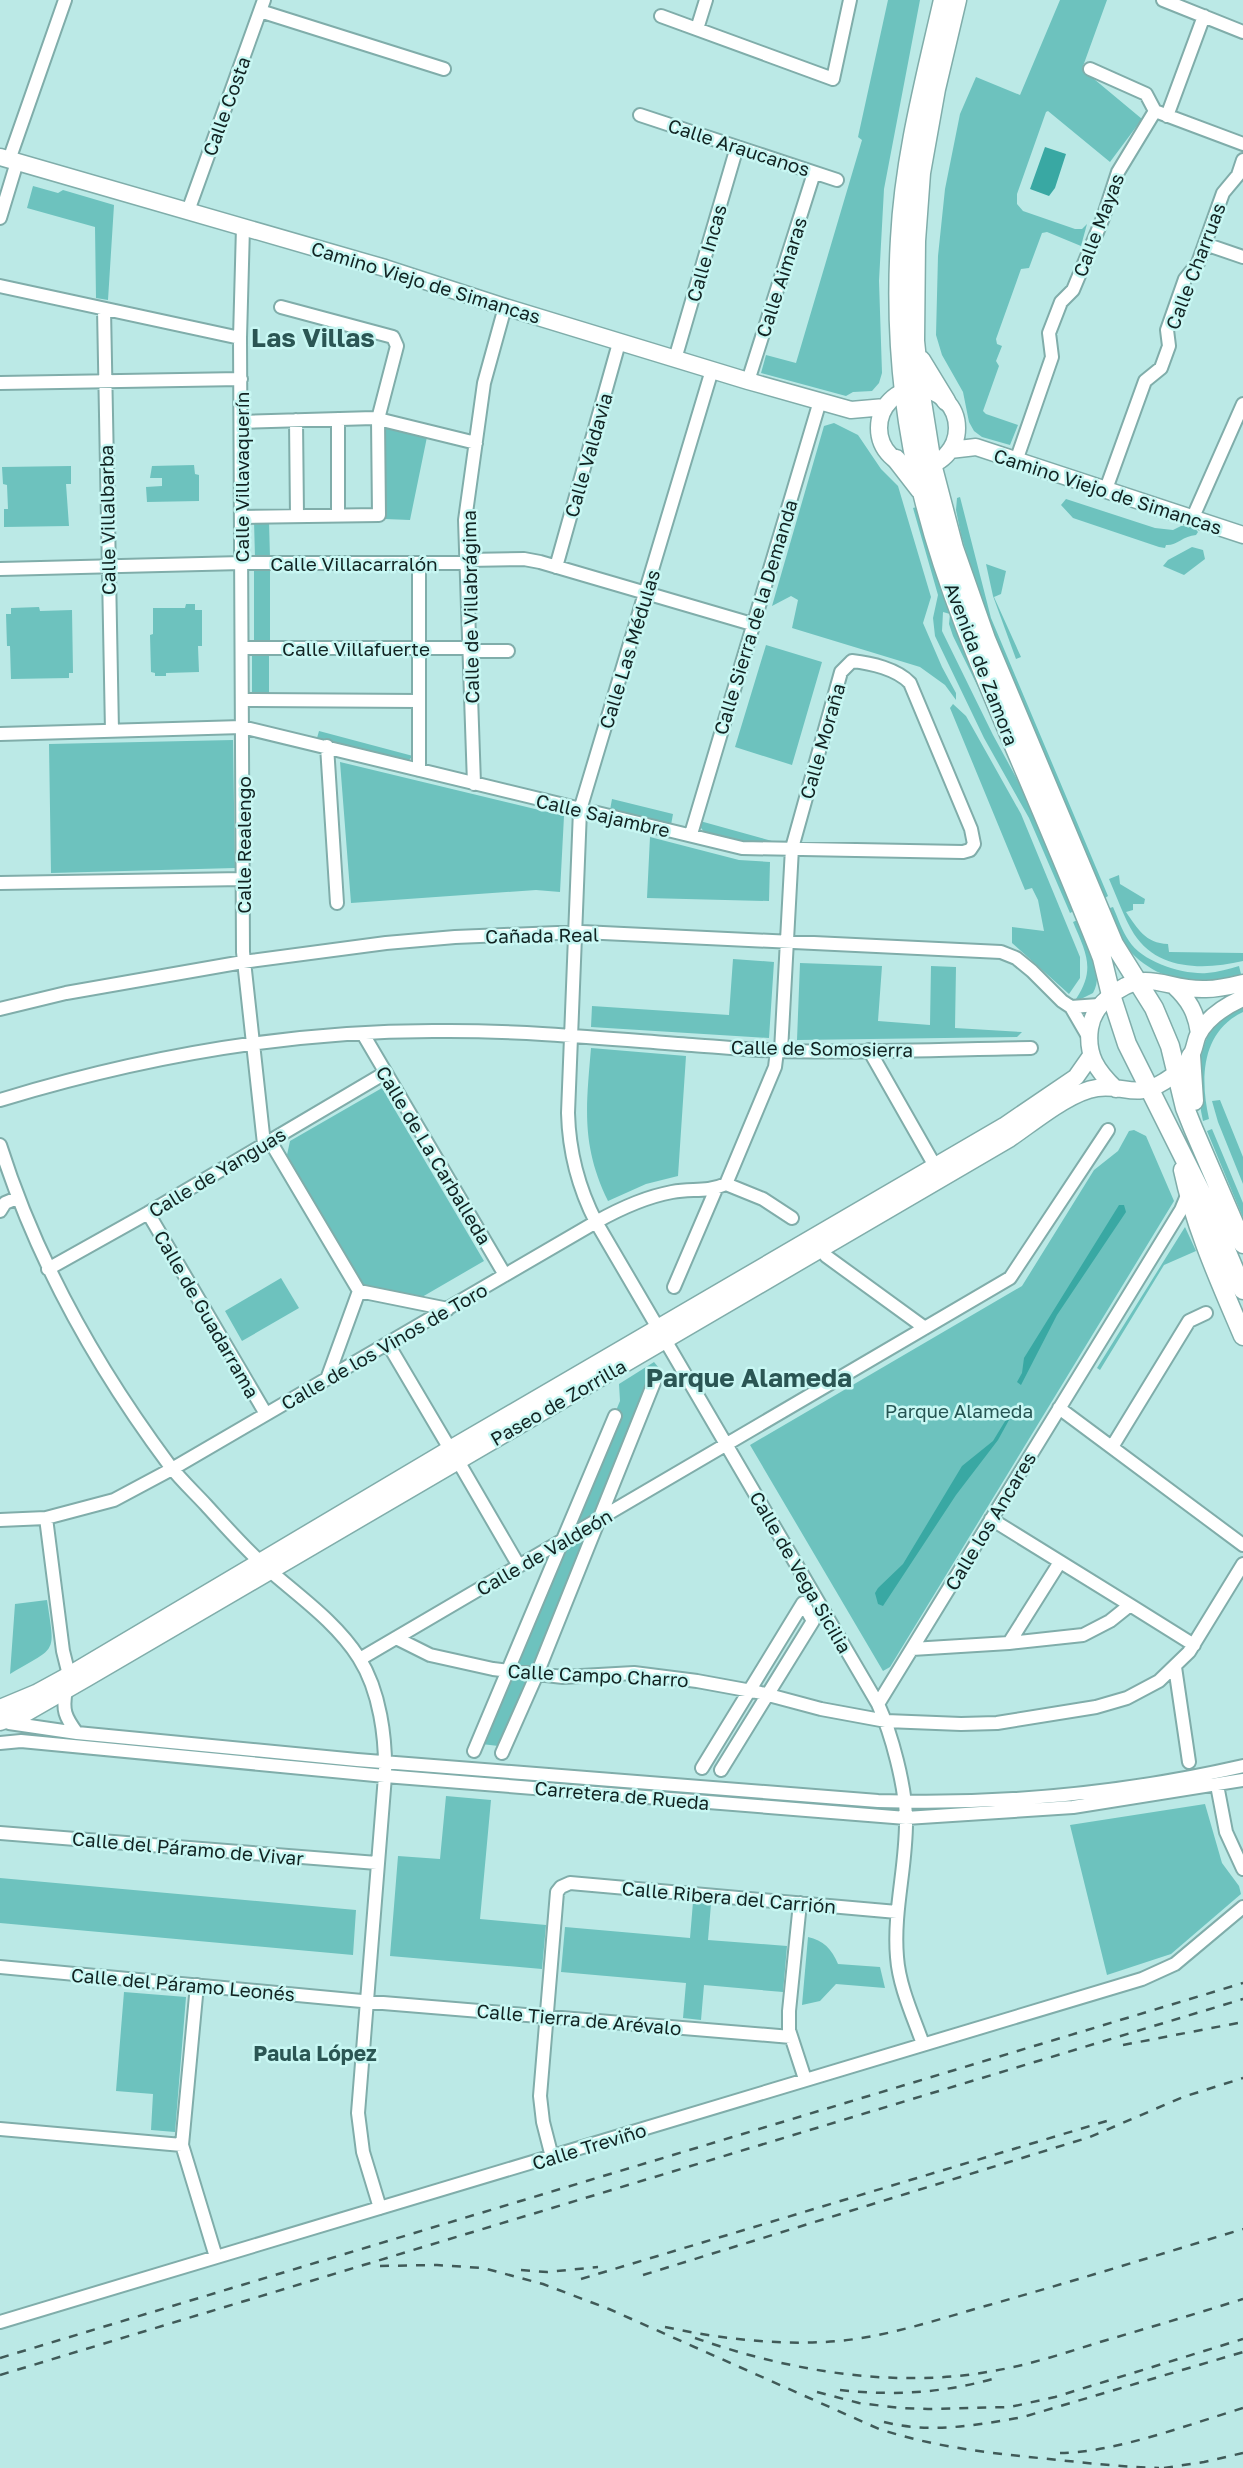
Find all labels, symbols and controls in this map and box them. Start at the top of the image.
street label: Calle Costa [197,53,255,159]
street label: Calle Araucanos [665,113,813,181]
street label: Calle Mayas [1068,170,1128,280]
street label: Calle Charruas [1160,199,1230,333]
street label: Calle Incas [681,202,731,304]
street label: Calle Aimaras [751,214,811,340]
street label: Camino Viejo de Simancas [309,236,543,328]
district label: Las Villas [251,322,375,353]
street label: Calle Valdavia [559,390,617,520]
street label: Calle Villavaquerín [230,392,253,562]
street label: Camino Viejo de Simancas [991,443,1225,539]
street label: Calle Villalbarba [94,445,120,595]
street label: Calle Sierra de la Demanda [708,497,802,737]
street label: Calle de Villabrágima [457,510,483,704]
street label: Calle Villacarralón [270,552,438,575]
street label: Calle Las Médulas [594,567,664,731]
street label: Avenida de Zamora [940,579,1024,749]
street label: Calle Villafuerte [282,637,430,660]
street label: Calle Moraña [794,680,850,802]
street label: Calle Realengo [232,776,255,914]
street label: Calle Sajambre [534,788,672,842]
street label: Cañada Real [485,923,599,947]
street label: Calle de Somosierra [731,1035,913,1061]
street label: Calle de La Carballeda [372,1062,496,1248]
street label: Calle de Yanguas [144,1122,290,1222]
street label: Calle de Guadarrama [150,1226,264,1402]
street label: Calle de los Vinos de Toro [277,1277,491,1415]
street label: Paseo de Zorrilla [486,1354,630,1450]
district label: Parque Alameda [646,1362,852,1393]
park label: Parque Alameda [885,1399,1033,1422]
street label: Calle los Ancares [940,1448,1040,1594]
street label: Calle de Vega Sicilia [745,1487,857,1657]
street label: Calle de Valdeón [472,1504,616,1600]
street label: Calle Campo Charro [507,1659,689,1691]
street label: Carretera de Rueda [534,1776,710,1814]
street label: Calle del Páramo de Vivar [71,1826,305,1870]
street label: Calle Ribera del Carrión [621,1876,837,1918]
street label: Calle del Páramo Leonés [70,1963,296,2005]
street label: Calle Tierra de Arévalo [476,1999,682,2039]
district label: Paula López [253,2040,377,2066]
street label: Calle Treviño [529,2118,649,2174]

